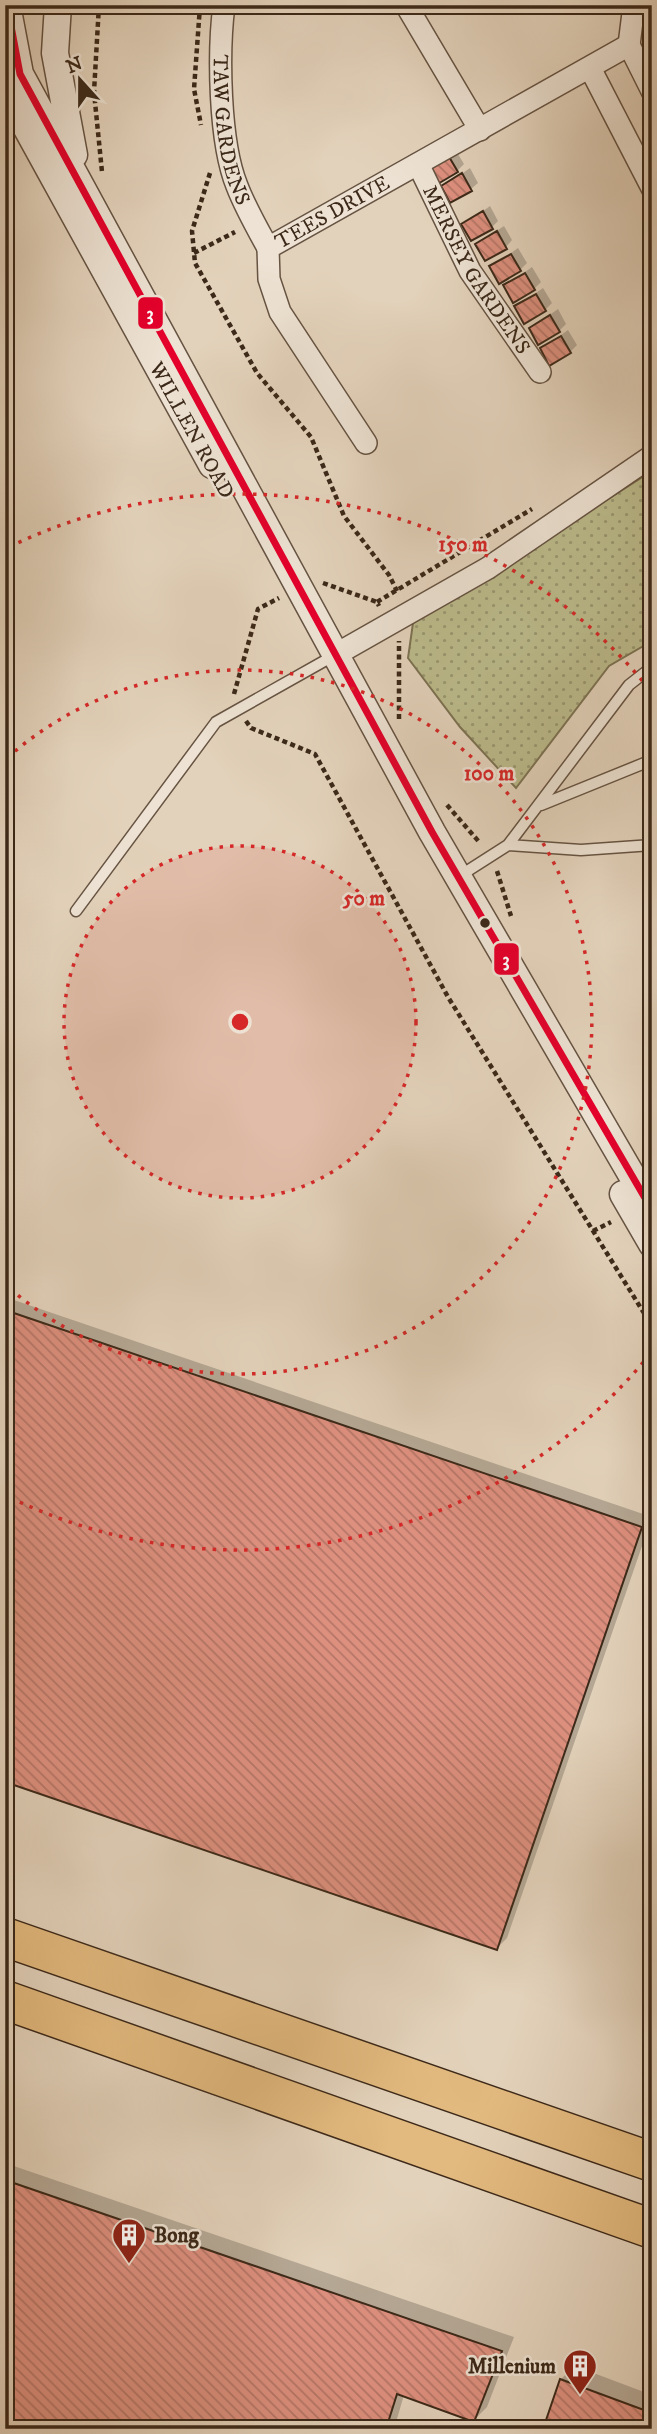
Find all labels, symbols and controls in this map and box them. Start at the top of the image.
north arrow [46,46,116,116]
text: N [63,52,86,79]
street label: TAW GARDENS [207,54,256,209]
street label: TEES DRIVE [271,170,395,255]
street label: MERSEY GARDENS [416,181,536,360]
line badge: 3 [137,296,164,330]
text: 3 [146,303,154,326]
street label: WILLEN ROAD [142,357,239,503]
text: 150 m [438,532,488,558]
text: 100 m [464,761,514,787]
text: 50 m [342,886,385,912]
unlabelled marker [478,916,492,930]
line badge: 3 [493,942,520,976]
text: 3 [502,949,510,972]
centre of rings [228,1010,252,1034]
building icon: Bong [110,2216,148,2265]
place label: Bong [154,2223,199,2249]
building icon: Millenium [561,2347,599,2396]
place label: Millenium [468,2354,556,2380]

